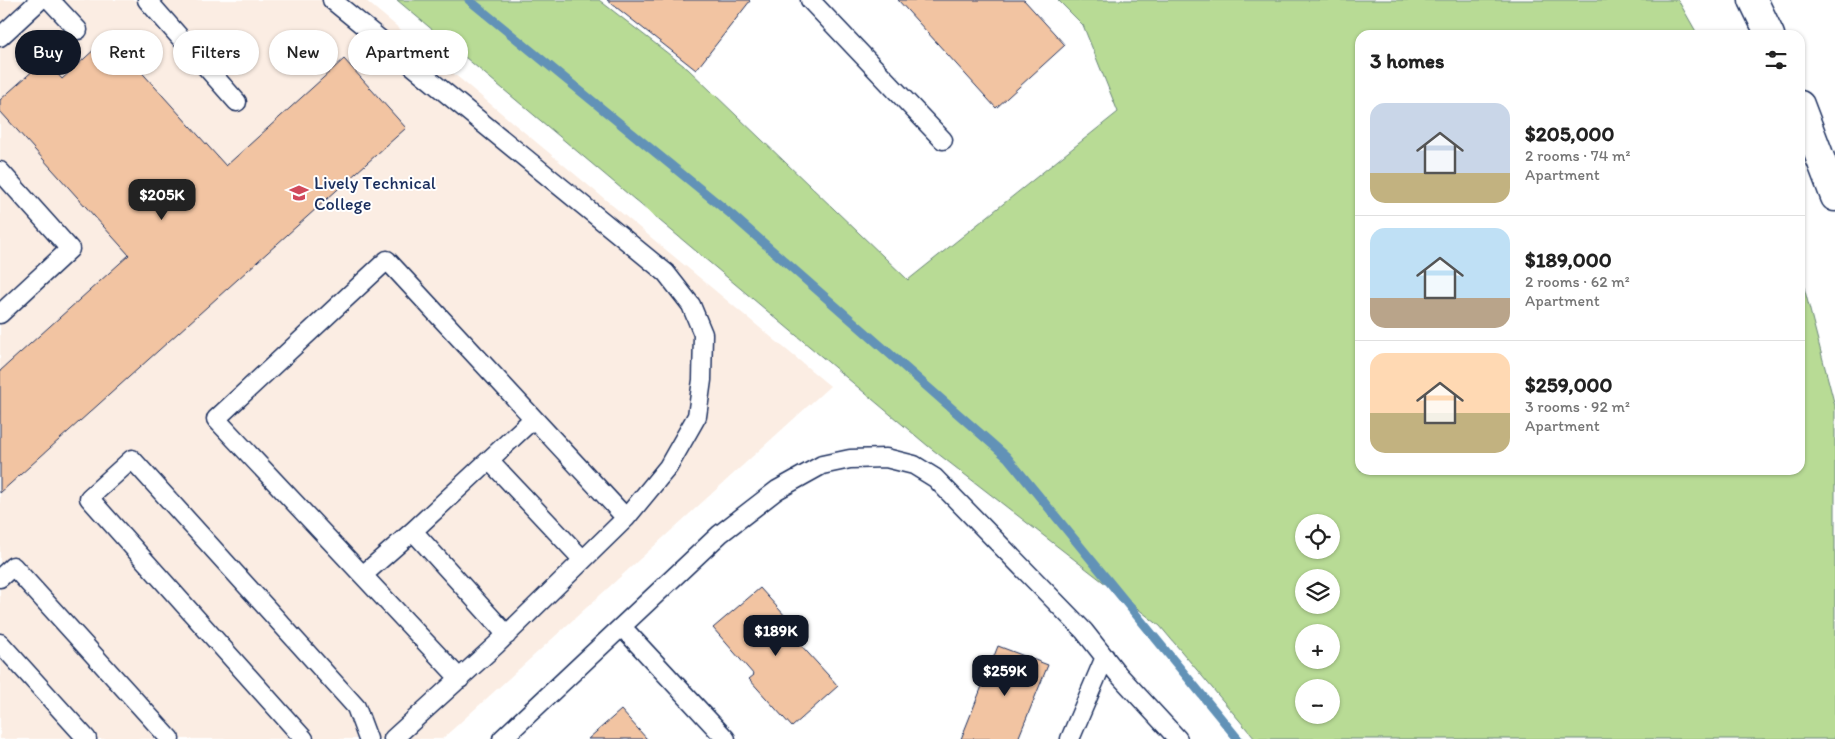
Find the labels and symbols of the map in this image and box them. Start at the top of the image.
place label: Lively Technical College [314,172,436,215]
pin: $205K [127,178,197,221]
school or university icon: Lively Technical College [288,182,310,204]
pin: $189K [741,614,811,657]
pin: $259K [970,654,1040,697]

